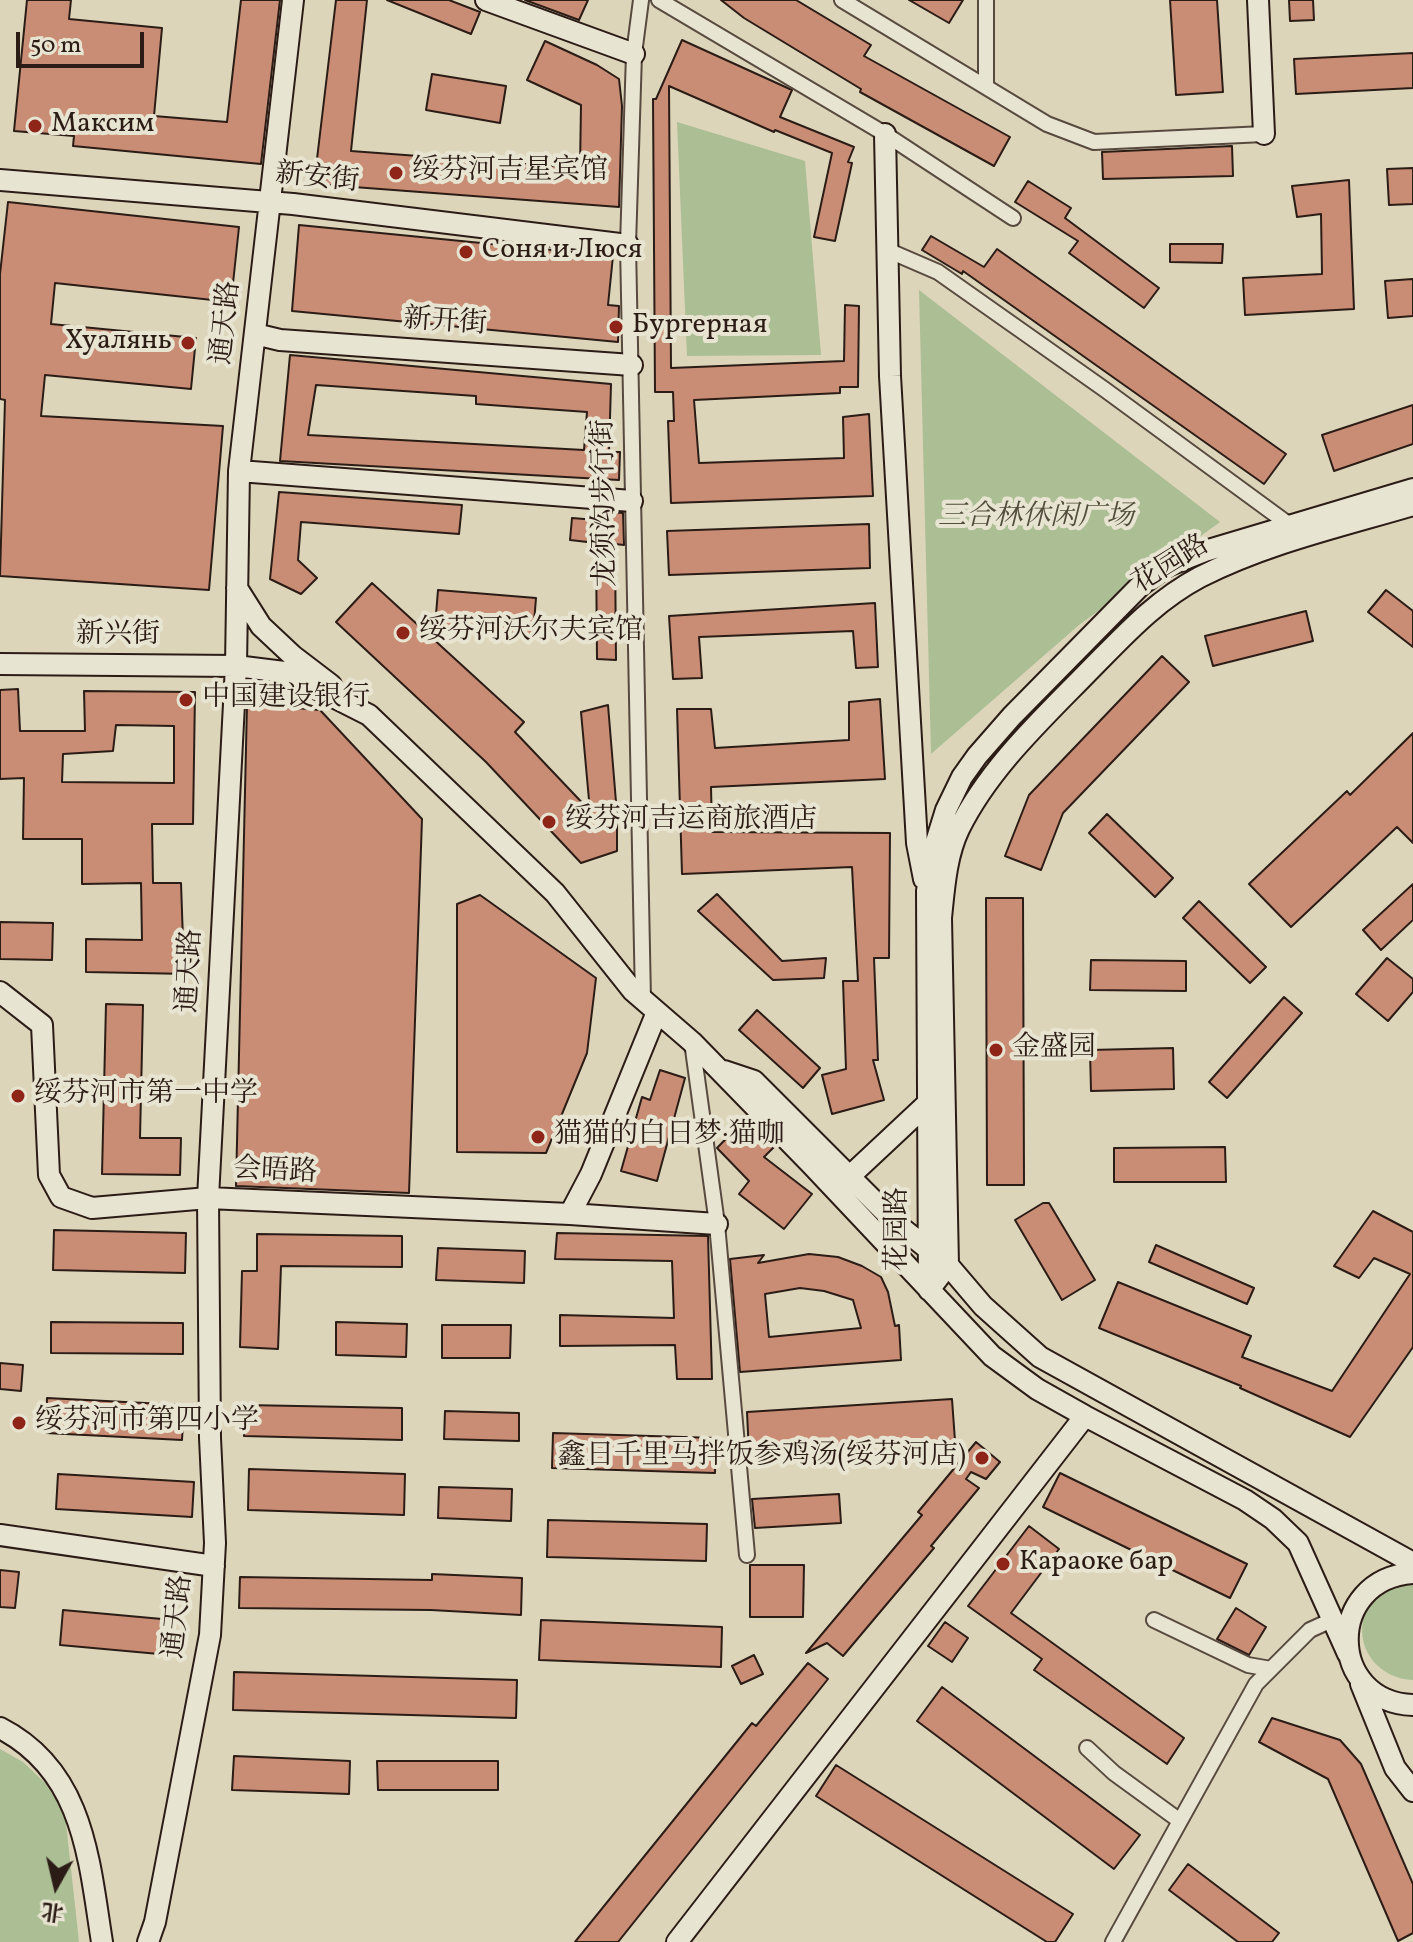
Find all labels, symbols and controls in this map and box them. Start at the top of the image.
scale bar [20,16,148,66]
text: 50 m [30,29,82,63]
place label: Максим [51,109,154,143]
marker: Максим [26,117,44,135]
place label: 绥芬河吉星宾馆 [412,156,608,190]
street label: 新安街 [273,159,361,201]
marker: 绥芬河吉星宾馆 [387,164,405,182]
place label: Соня и Люся [482,235,642,269]
marker: Соня и Люся [457,243,475,261]
street label: 通天路 [207,279,249,367]
street label: 新开街 [402,304,488,344]
place label: Бургерная [632,310,767,344]
marker: Бургерная [607,318,625,336]
place label: Хуалянь [65,326,172,360]
marker: Хуалянь [179,334,197,352]
street label: 龙须沟步行街 [589,419,625,587]
park label: 三合林休闲广场 [938,502,1134,536]
street label: 花园路 [1127,529,1217,603]
place label: 绥芬河沃尔夫宾馆 [419,616,643,650]
street label: 新兴街 [76,620,160,654]
marker: 绥芬河沃尔夫宾馆 [394,624,412,642]
place label: 中国建设银行 [202,683,370,717]
marker: 中国建设银行 [177,691,195,709]
place label: 绥芬河吉运商旅酒店 [565,805,817,839]
marker: 绥芬河吉运商旅酒店 [540,813,558,831]
street label: 通天路 [173,928,211,1014]
place label: 金盛园 [1012,1033,1096,1067]
marker: 金盛园 [987,1041,1005,1059]
place label: 绥芬河市第一中学 [34,1079,258,1113]
marker: 绥芬河市第一中学 [9,1087,27,1105]
place label: 猫猫的白日梦·猫咖 [554,1120,785,1154]
marker: 猫猫的白日梦·猫咖 [529,1128,547,1146]
street label: 会晤路 [232,1154,318,1192]
street label: 花园路 [883,1187,917,1271]
place label: 绥芬河市第四小学 [35,1406,259,1440]
marker: 绥芬河市第四小学 [10,1414,28,1432]
place label: 鑫日千里马拌饭参鸡汤(绥芬河店) [558,1441,966,1475]
marker: 鑫日千里马拌饭参鸡汤(绥芬河店) [973,1449,991,1467]
place label: Караоке бар [1019,1547,1173,1581]
marker: Караоке бар [994,1555,1012,1573]
street label: 通天路 [159,1573,201,1661]
north arrow [16,1846,96,1926]
text: 北 [40,1893,66,1927]

